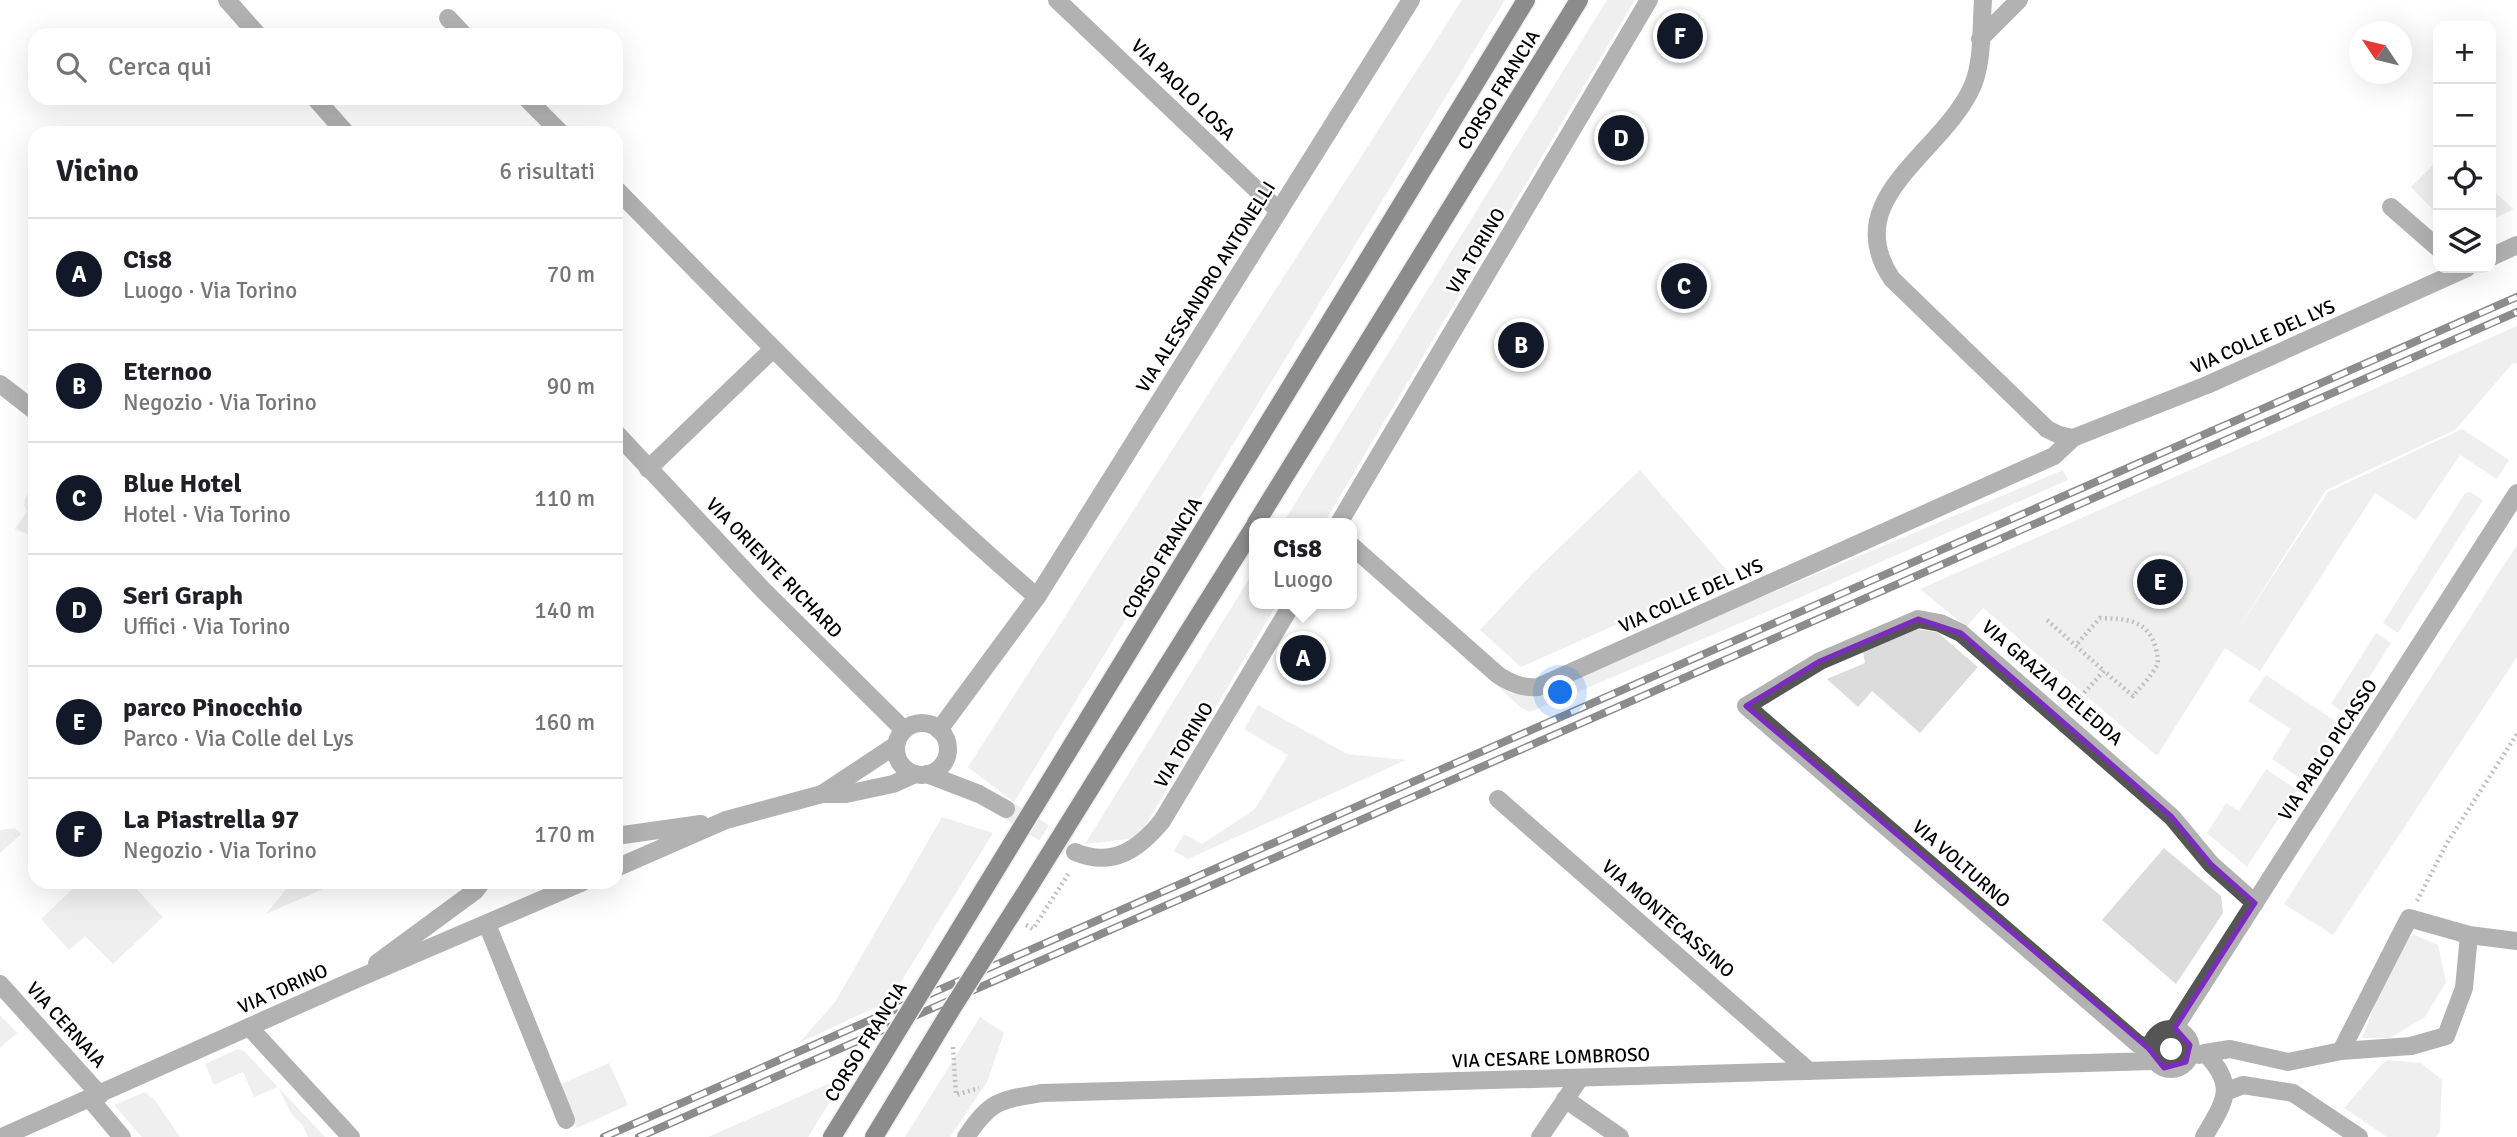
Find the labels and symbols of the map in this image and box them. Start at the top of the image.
pin: F [1657,10,1703,62]
north arrow [2349,21,2412,84]
street label: CORSO FRANCIA [1453,25,1546,154]
street label: VIA PAOLO LOSA [1126,34,1240,146]
pin: D [1598,112,1644,164]
street label: VIA ALESSANDRO ANTONELLI [1131,177,1281,397]
street label: VIA TORINO [1441,204,1511,298]
pin: C [1661,260,1707,312]
street label: VIA COLLE DEL LYS [2187,294,2339,380]
pin: B [1498,319,1544,371]
street label: VIA ORIENTE RICHARD [701,493,847,643]
street label: CORSO FRANCIA [1116,493,1208,623]
street label: VIA COLLE DEL LYS [1615,553,1767,639]
pin: E [2137,556,2183,608]
street label: VIA GRAZIA DELEDDA [1977,615,2128,751]
pin: A [1280,632,1326,684]
your location [1543,675,1577,709]
street label: VIA PABLO PICASSO [2273,675,2383,825]
street label: VIA TORINO [1149,698,1219,792]
street label: VIA VOLTURNO [1907,815,2015,913]
street label: VIA MONTECASSINO [1597,855,1739,983]
street label: VIA TORINO [234,959,332,1019]
street label: VIA CERNAIA [21,977,111,1073]
street label: CORSO FRANCIA [820,977,913,1106]
street label: VIA CESARE LOMBROSO [1451,1043,1651,1073]

